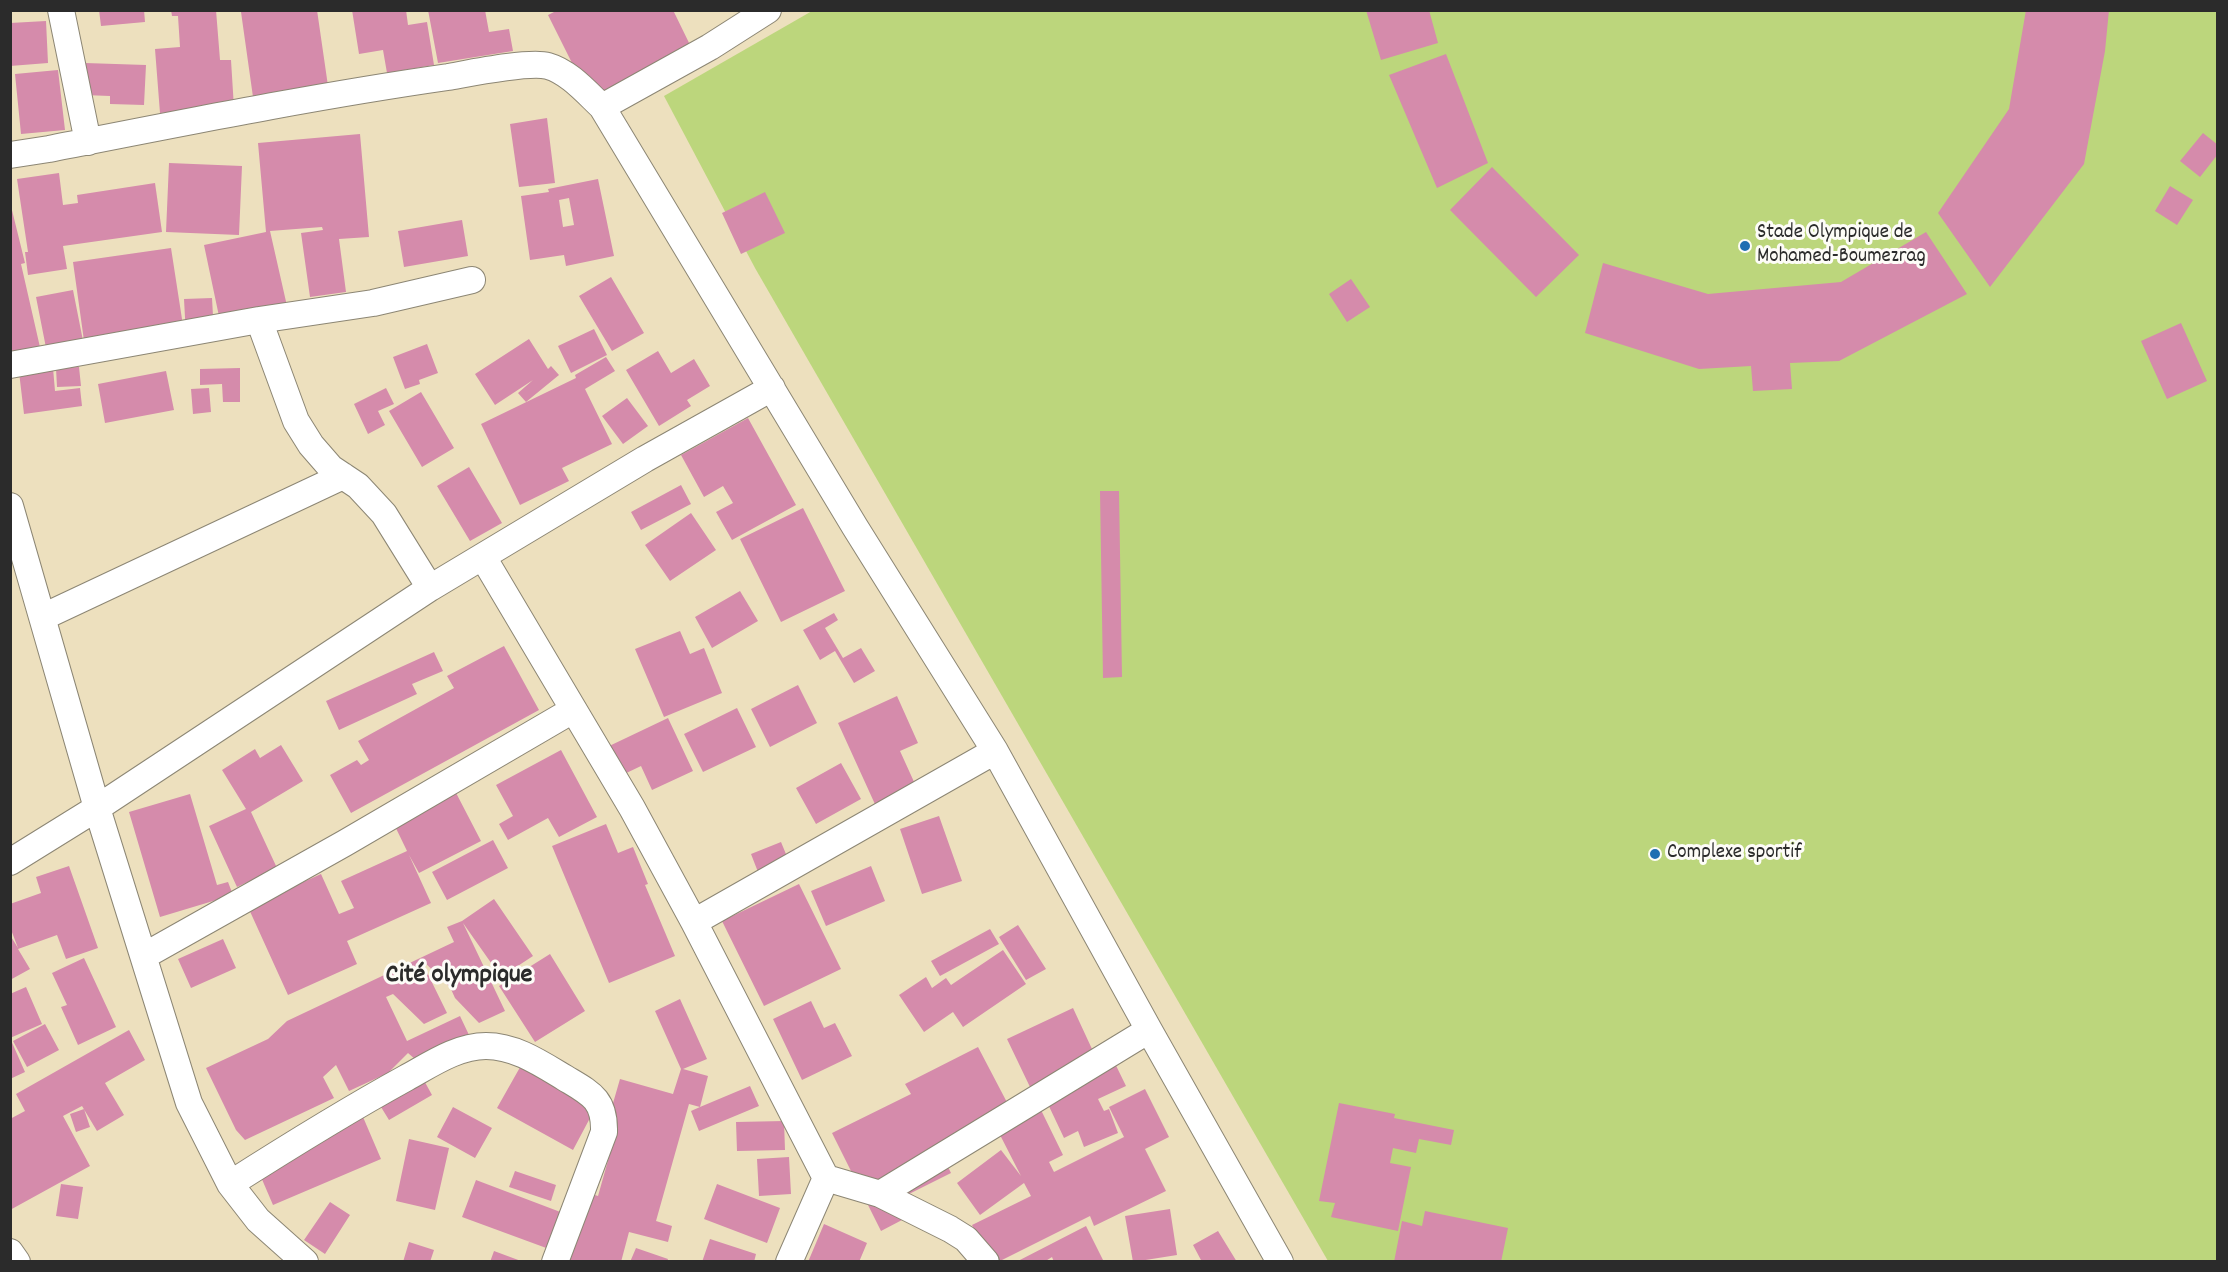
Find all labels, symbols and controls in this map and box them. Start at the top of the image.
place label: Stade Olympique de Mohamed-Boumezrag [1757,221,1926,271]
marker: Stade Olympique de Mohamed-Boumezrag [1738,239,1752,253]
place label: Complexe sportif [1667,841,1802,867]
marker: Complexe sportif [1648,847,1662,861]
district label: Cité olympique [386,961,532,993]

